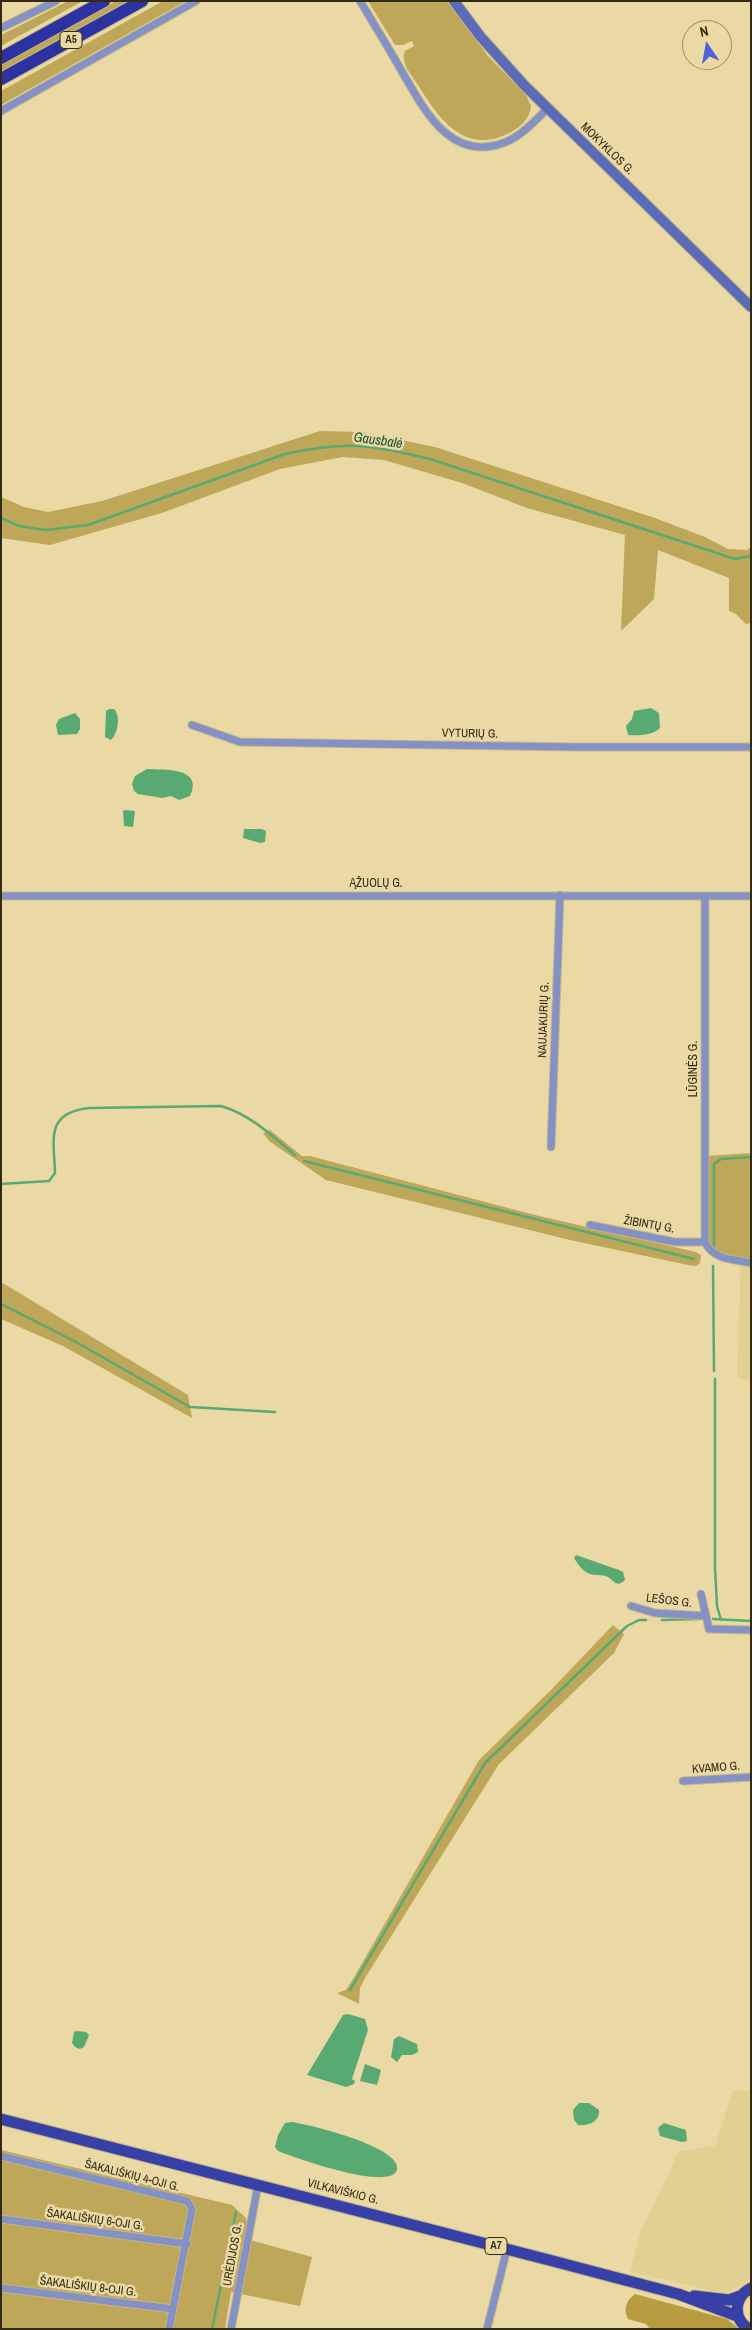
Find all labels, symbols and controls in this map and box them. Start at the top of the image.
north arrow [682,20,732,70]
text: N [698,22,710,41]
road number: A5 [60,32,82,48]
street label: MOKYKLOS G. [577,120,637,178]
water label: Gausbalė [353,429,403,453]
street label: VYTURIŲ G. [442,726,498,742]
street label: ĄŽUOLŲ G. [349,877,403,891]
street label: NAUJAKURIŲ G. [535,982,553,1058]
street label: LŪGINĖS G. [687,1041,701,1097]
street label: ŽIBINTŲ G. [622,1213,676,1237]
street label: LEŠOS G. [645,1591,693,1611]
street label: KVAMO G. [692,1759,740,1777]
street label: ŠAKALIŠKIŲ 4-OJI G. [83,2157,181,2195]
street label: VILKAVIŠKIO G. [306,2176,380,2208]
street label: ŠAKALIŠKIŲ 6-OJI G. [46,2206,144,2234]
street label: URĖDIJOS G. [220,2223,246,2287]
road number: A7 [485,2238,507,2254]
street label: ŠAKALIŠKIŲ 8-OJI G. [39,2274,137,2300]

